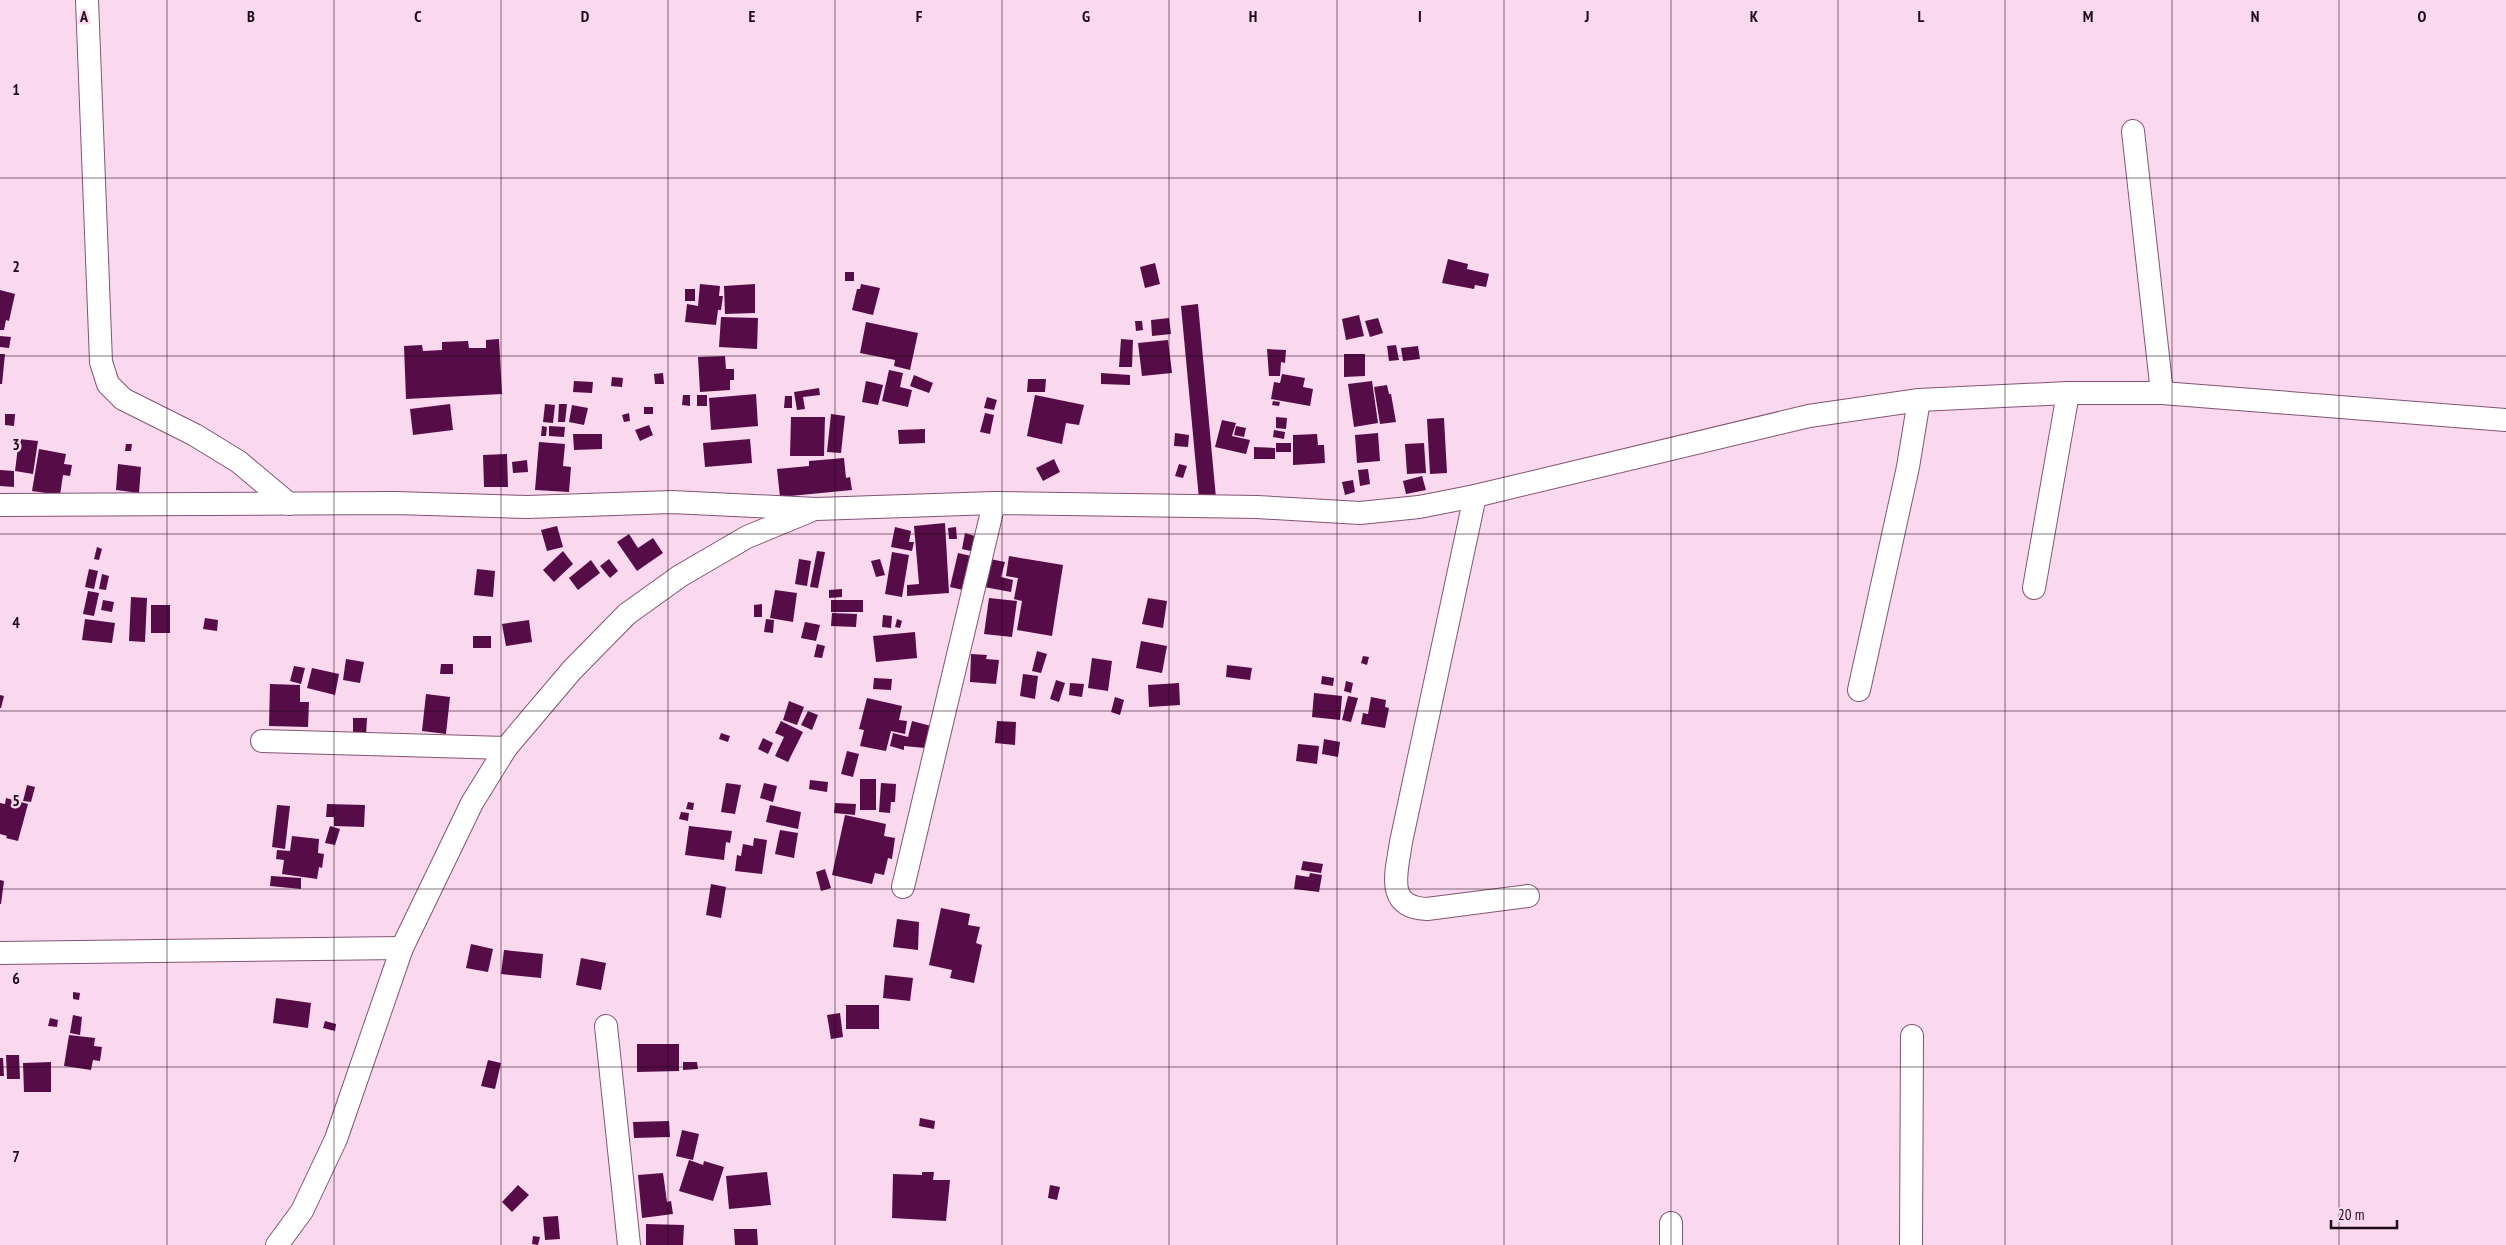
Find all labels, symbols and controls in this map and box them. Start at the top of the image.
text: A [79,6,89,26]
text: B [247,6,255,26]
text: C [414,6,422,26]
text: D [581,6,590,26]
text: E [749,6,756,26]
text: F [916,6,923,26]
text: G [1082,6,1090,26]
text: H [1249,6,1257,26]
text: I [1418,6,1422,26]
text: J [1584,6,1589,26]
text: K [1750,6,1759,26]
text: L [1918,6,1925,26]
text: M [2083,6,2093,26]
text: N [2251,6,2259,26]
text: O [2418,6,2427,26]
text: 1 [12,79,20,99]
text: 2 [12,256,20,276]
text: 3 [12,434,20,454]
text: 4 [12,612,20,632]
text: 5 [12,790,20,810]
text: 6 [12,968,20,988]
text: 7 [12,1146,20,1166]
scale bar [2331,1198,2397,1230]
text: 20 m [2338,1205,2364,1224]

